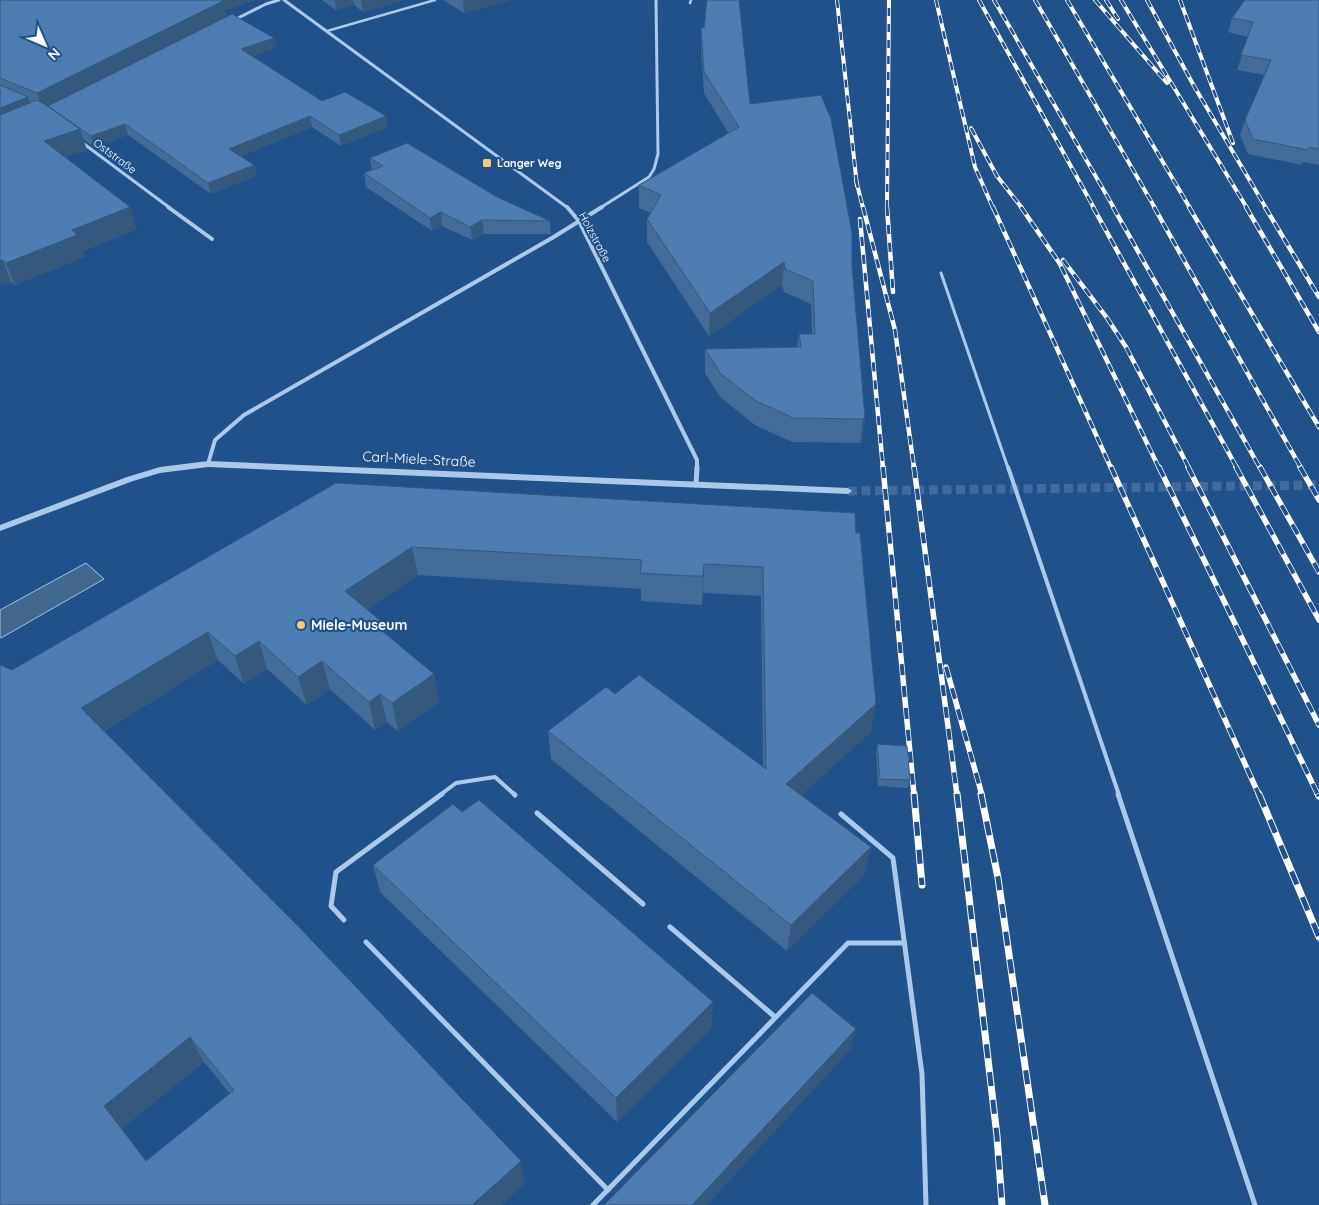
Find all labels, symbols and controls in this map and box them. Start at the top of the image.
north arrow [20,20,70,70]
text: N [44,44,64,64]
street label: Oststraße [91,135,139,177]
place label: Langer Weg [497,156,561,170]
marker: Langer Weg [481,157,493,169]
street label: Holzstraße [576,209,614,265]
street label: Carl-Miele-Straße [362,447,476,471]
place label: Miele-Museum [311,616,407,634]
marker: Miele-Museum [295,619,307,631]

